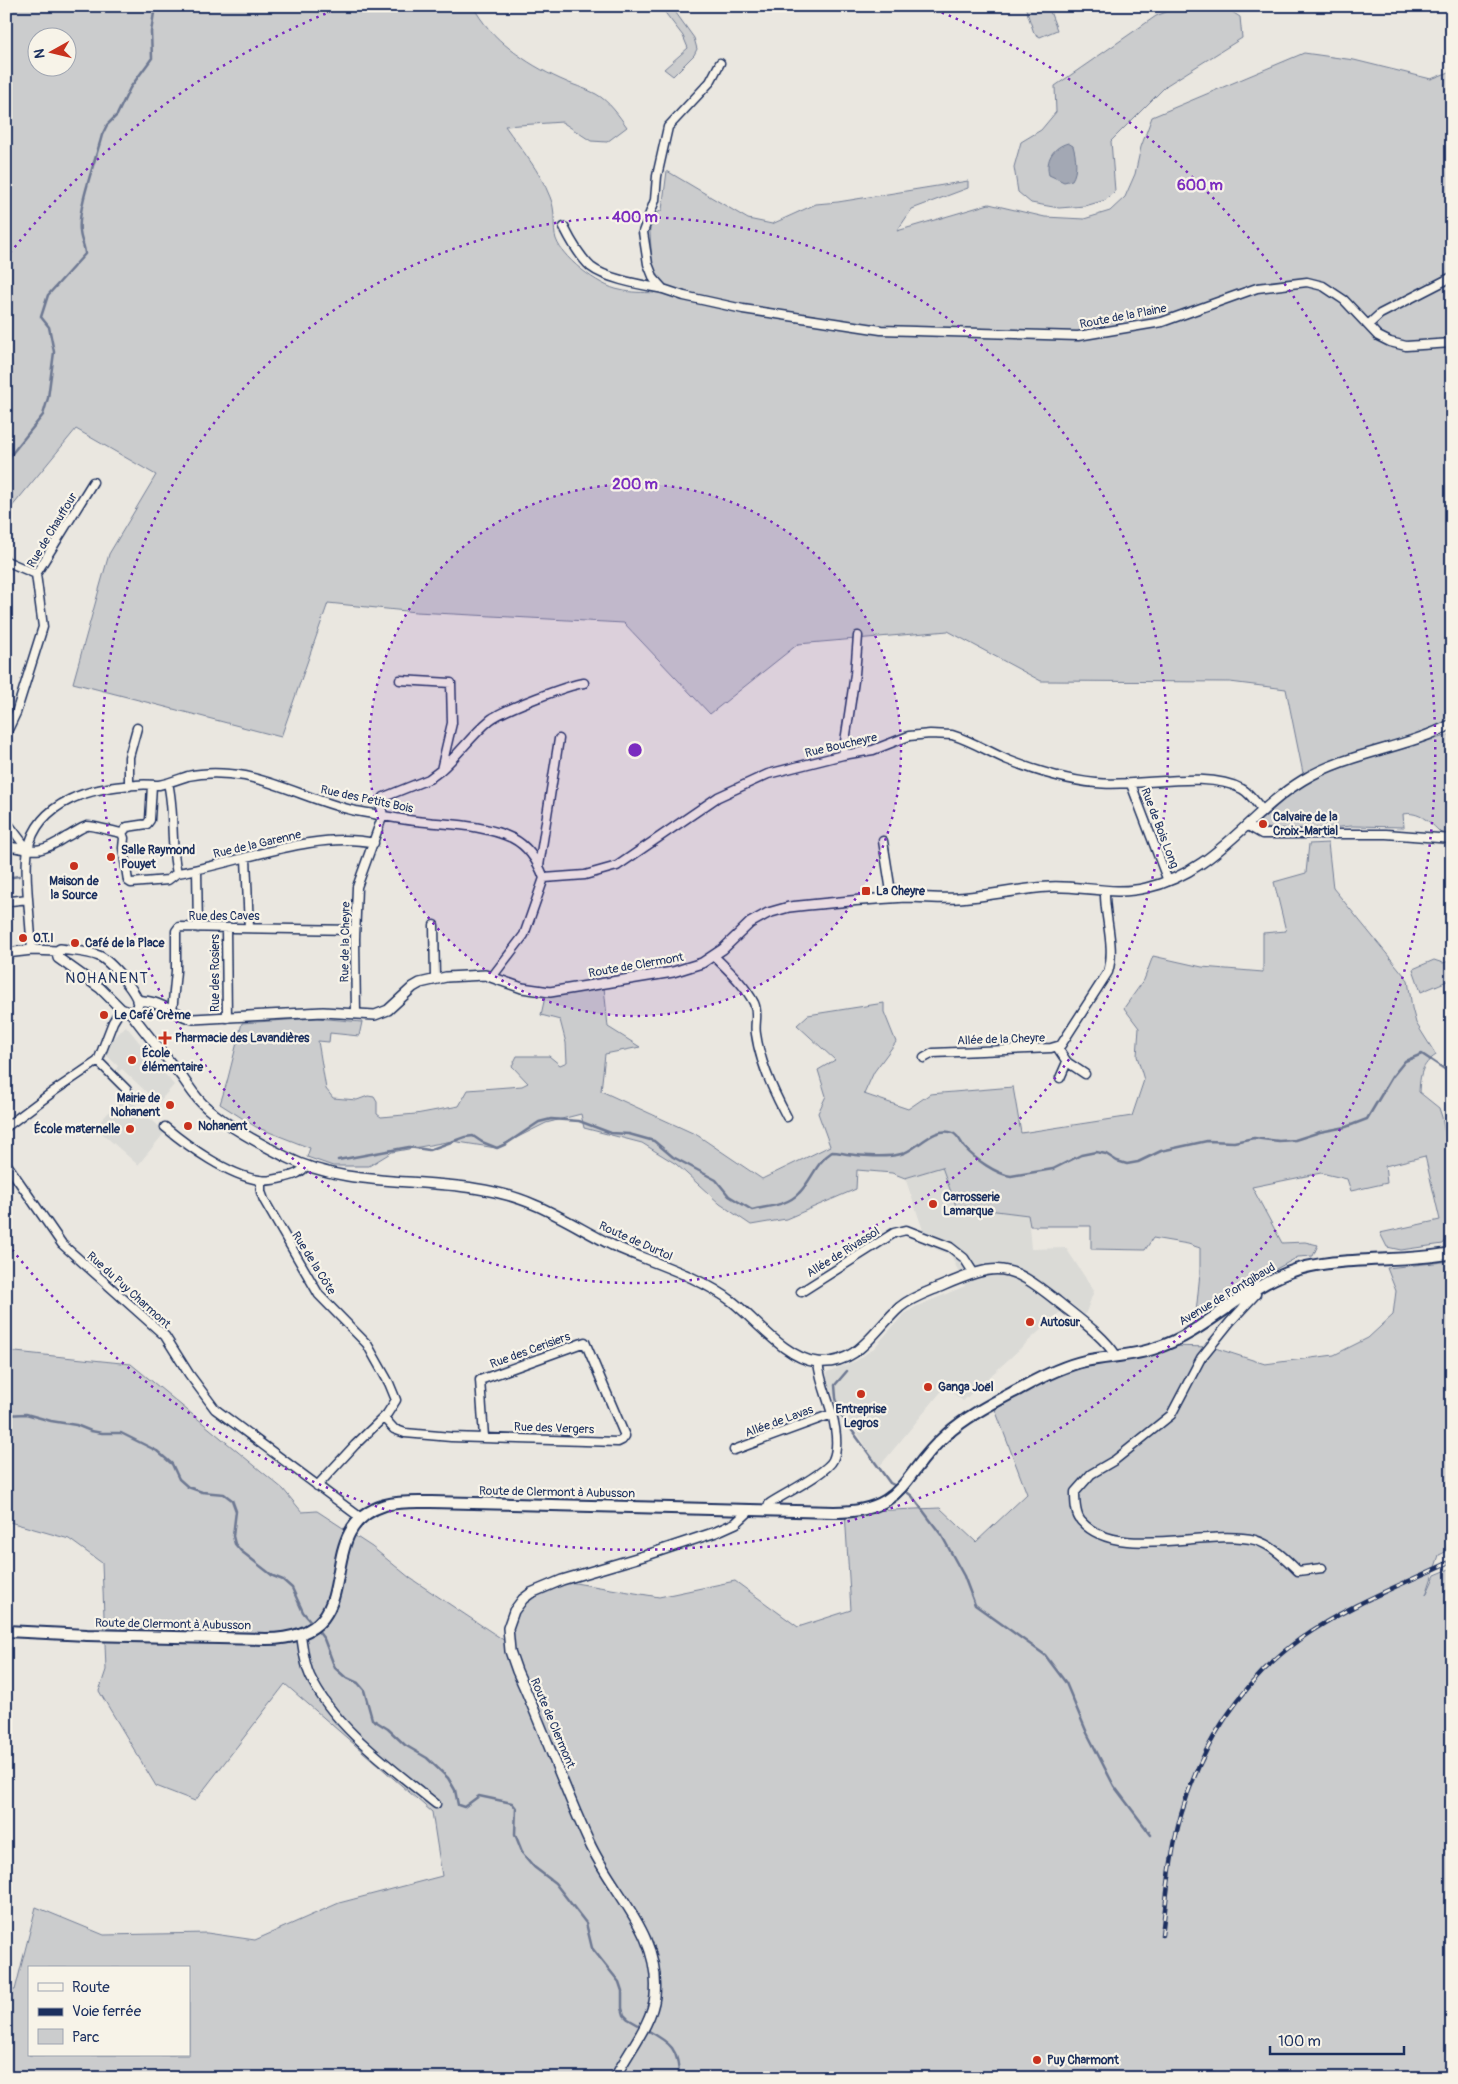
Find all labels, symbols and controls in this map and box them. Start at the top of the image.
north arrow [28,28,78,78]
text: N [31,48,49,60]
text: 600 m [1177,176,1223,195]
text: 400 m [612,208,658,227]
street label: Route de la Plaine [1078,301,1168,332]
text: 200 m [612,475,658,494]
street label: Rue de Chauffour [24,489,81,571]
street label: Rue Boucheyre [804,730,879,761]
centre of rings [626,741,644,759]
street label: Rue des Petits Bois [319,782,415,817]
street label: Rue de Bois Long [1137,786,1182,871]
place label: Calvaire de la Croix-Martial [1273,810,1338,839]
marker: Calvaire de la Croix-Martial [1257,818,1269,830]
street label: Rue de la Garenne [212,827,303,862]
place label: Salle Raymond Pouyet [121,843,195,872]
marker: Salle Raymond Pouyet [105,851,117,863]
marker: Maison de la Source [68,860,80,872]
place label: Maison de la Source [49,874,100,903]
place label: La Cheyre [876,884,926,899]
marker: La Cheyre [860,885,872,897]
street label: Rue de la Cheyre [337,901,354,983]
street label: Rue des Caves [188,909,260,924]
place label: O.T.I [33,931,54,946]
marker: O.T.I [17,932,29,944]
street label: Rue des Rosiers [208,933,223,1012]
place label: Café de la Place [85,936,166,951]
marker: Café de la Place [69,937,81,949]
street label: Route de Clermont [587,950,685,981]
district label: NOHANENT [65,969,149,988]
place label: Le Café Crème [114,1008,192,1023]
marker: Le Café Crème [98,1009,110,1021]
street label: Allée de la Cheyre [957,1030,1045,1049]
place label: Pharmacie des Lavandières [175,1031,310,1046]
marker: Pharmacie des Lavandières [159,1032,171,1044]
place label: École élémentaire [141,1045,204,1075]
marker: École élémentaire [126,1054,138,1066]
place label: Mairie de Nohanent [111,1091,161,1120]
marker: Mairie de Nohanent [164,1099,176,1111]
place label: Nohanent [198,1119,249,1134]
marker: Nohanent [182,1120,194,1132]
place label: École maternelle [34,1121,121,1137]
marker: École maternelle [124,1123,136,1135]
place label: Carrosserie Lamarque [943,1190,1001,1219]
marker: Carrosserie Lamarque [927,1198,939,1210]
street label: Route de Durtol [597,1219,675,1264]
street label: Allée de Rivassol [804,1224,883,1281]
street label: Rue de la Côte [288,1229,339,1298]
street label: Rue du Puy Charmont [84,1249,174,1332]
street label: Avenue de Pontgibaud [1176,1260,1278,1329]
place label: Autosur [1040,1315,1081,1330]
marker: Autosur [1024,1316,1036,1328]
street label: Rue des Cerisiers [488,1329,573,1372]
place label: Ganga Joël [938,1380,994,1395]
marker: Ganga Joël [922,1381,934,1393]
marker: Entreprise Legros [855,1388,867,1400]
street label: Allée de Lavas [743,1402,816,1441]
place label: Entreprise Legros [835,1402,888,1431]
street label: Rue des Vergers [514,1420,595,1437]
street label: Route de Clermont à Aubusson [479,1484,635,1501]
street label: Route de Clermont à Aubusson [95,1616,251,1633]
street label: Route de Clermont [527,1676,578,1771]
legend [28,1966,190,2056]
text: Route [72,1978,110,1997]
text: Voie ferrée [72,2002,142,2021]
scale bar [1270,2024,1404,2056]
text: Parc [72,2028,100,2047]
text: 100 m [1278,2032,1321,2051]
place label: Puy Charmont [1047,2053,1120,2068]
marker: Puy Charmont [1031,2054,1043,2066]

